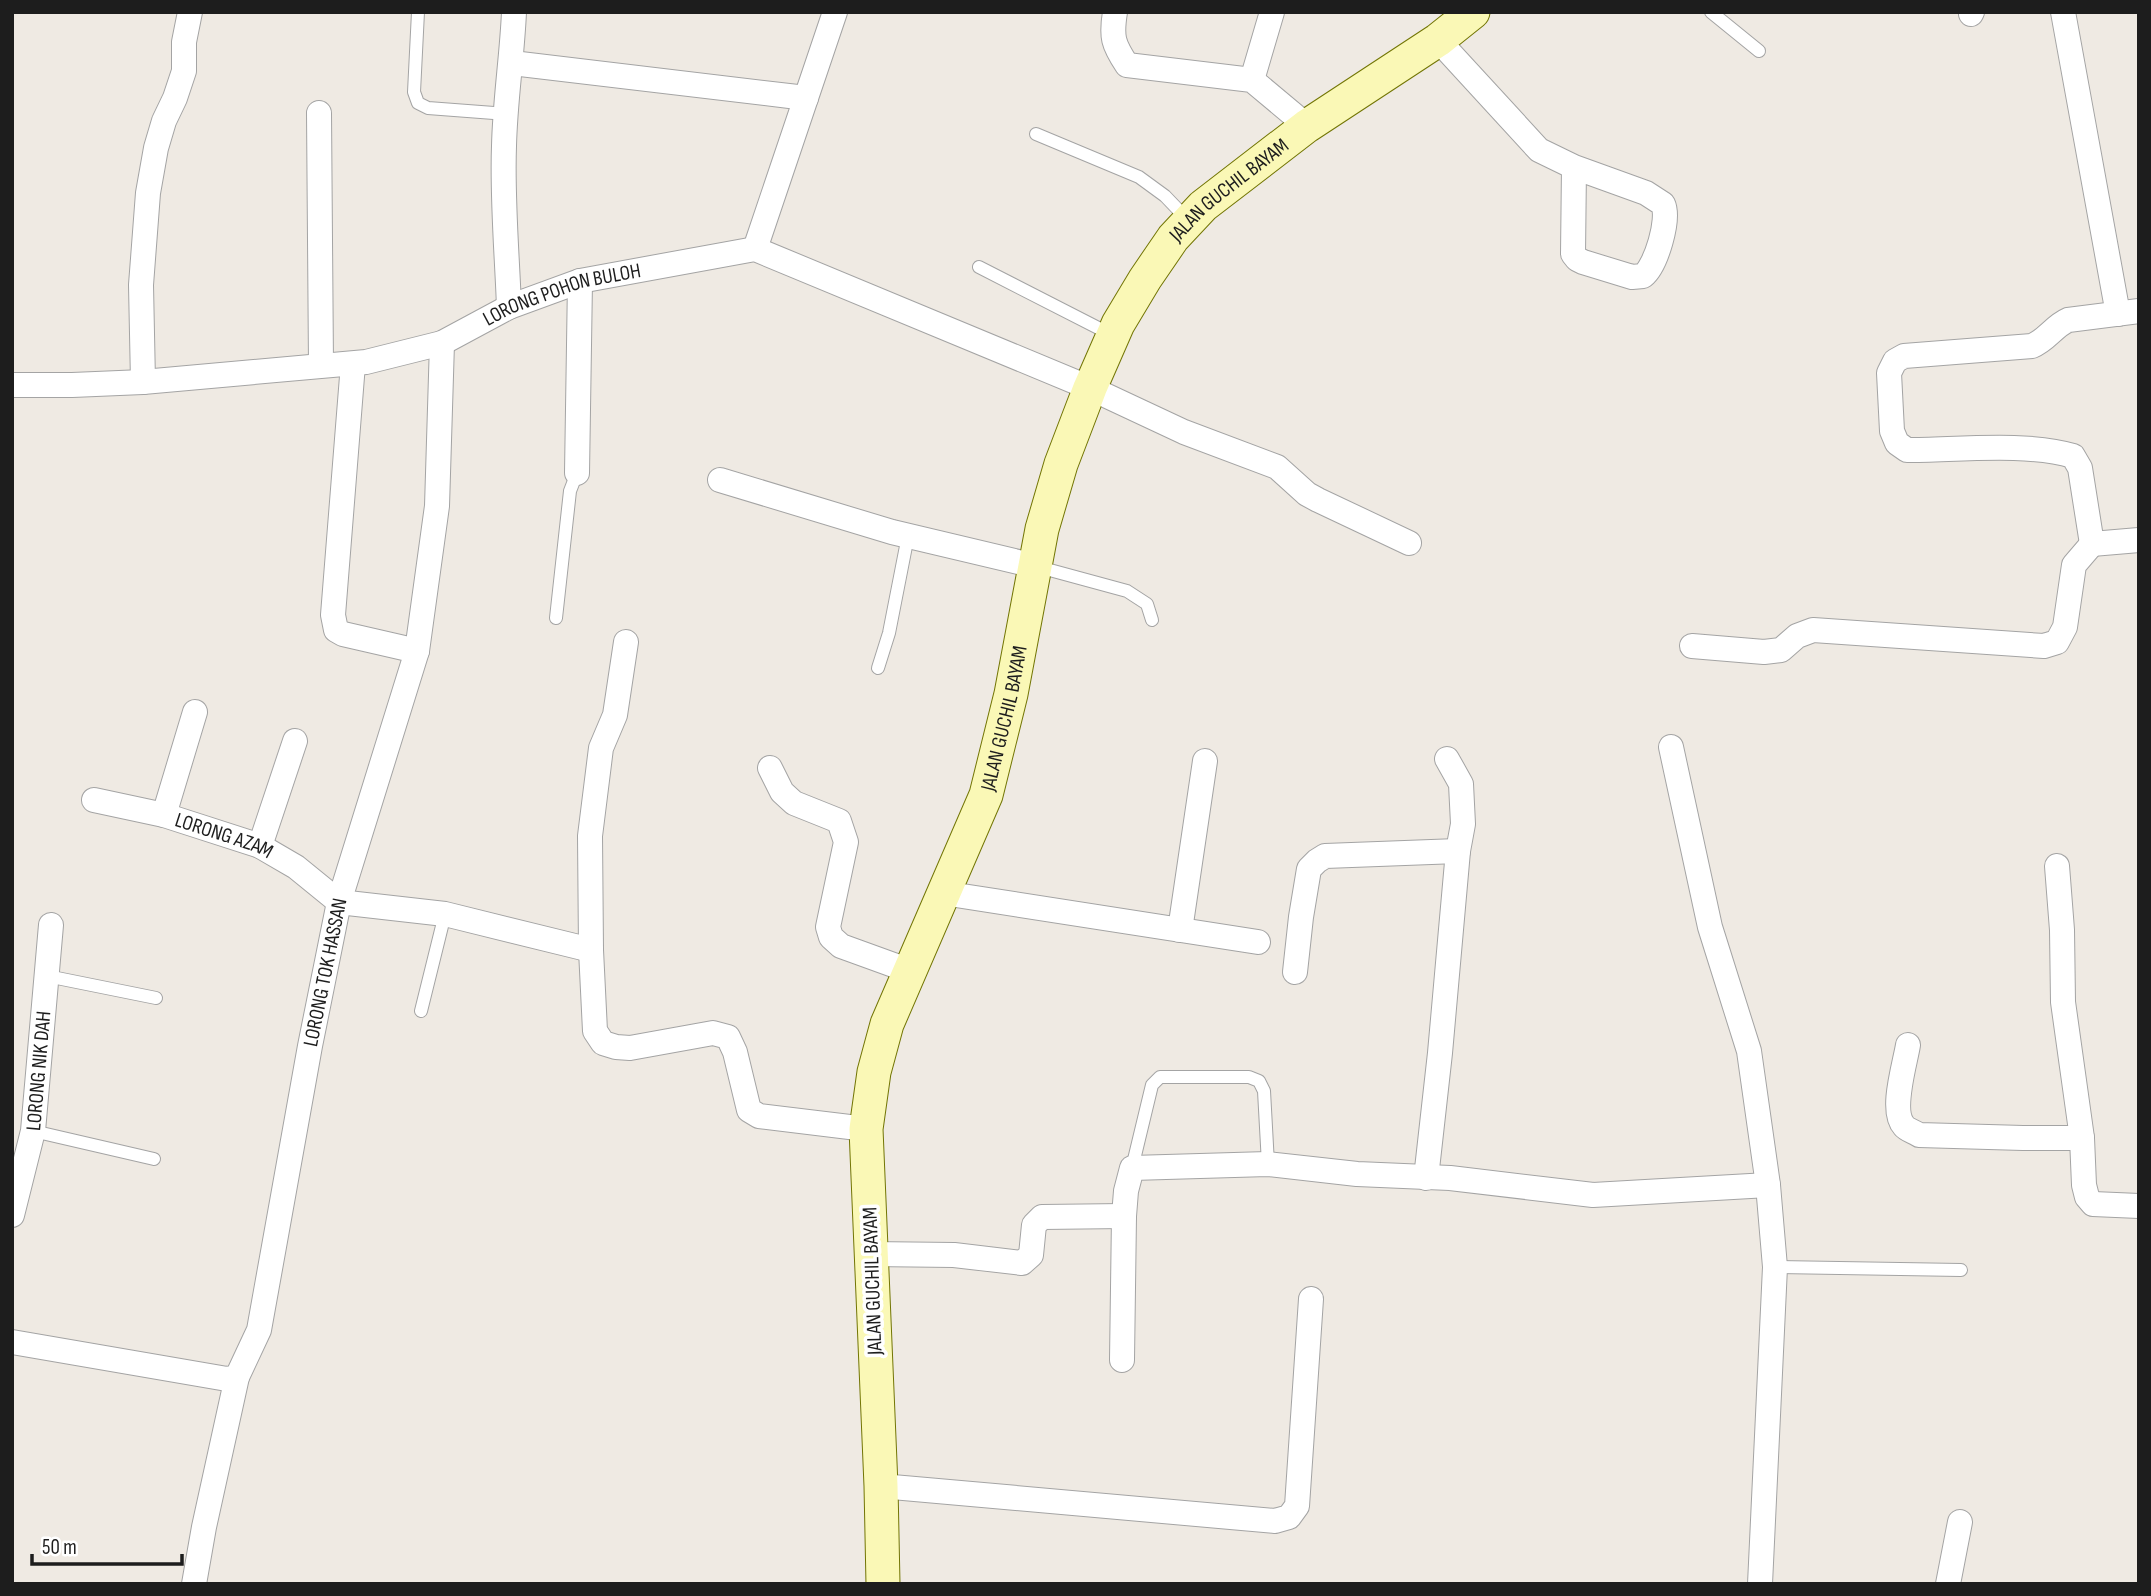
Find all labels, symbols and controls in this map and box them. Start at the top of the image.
street label: JALAN GUCHIL BAYAM [1163,133,1294,248]
street label: LORONG POHON BULOH [479,258,643,332]
street label: JALAN GUCHIL BAYAM [975,644,1033,794]
street label: LORONG AZAM [172,807,278,864]
street label: LORONG TOK HASSAN [298,896,352,1049]
street label: LORONG NIK DAH [21,1010,56,1132]
street label: JALAN GUCHIL BAYAM [857,1207,888,1356]
scale bar [32,1522,182,1566]
text: 50 m [42,1535,77,1560]

